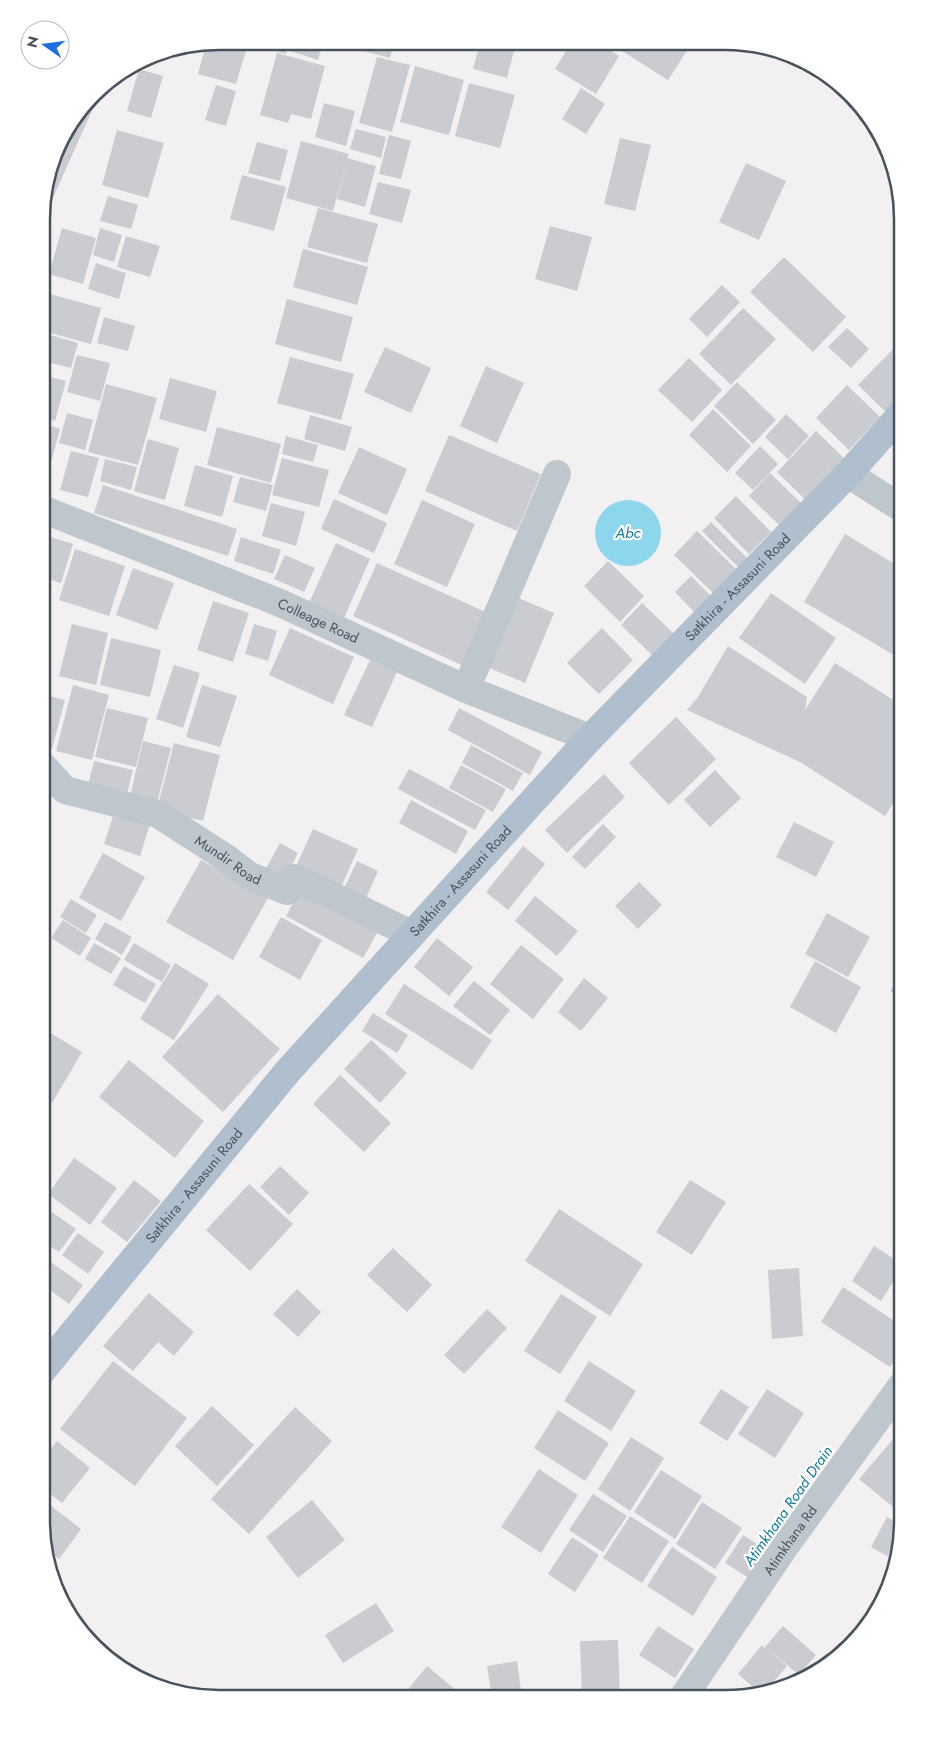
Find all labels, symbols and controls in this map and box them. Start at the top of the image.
north arrow [20,20,70,70]
text: N [21,34,43,50]
water label: Abc [615,522,640,544]
street label: Satkhira - Assasuni Road [680,529,795,645]
street label: Colleage Road [274,593,362,648]
street label: Satkhira - Assasuni Road [405,821,516,941]
street label: Mundir Road [191,830,264,890]
street label: Satkhira - Assasuni Road [141,1124,247,1248]
water label: Atimkhana Road Drain [737,1441,838,1572]
street label: Atimkhana Rd [758,1501,822,1579]

